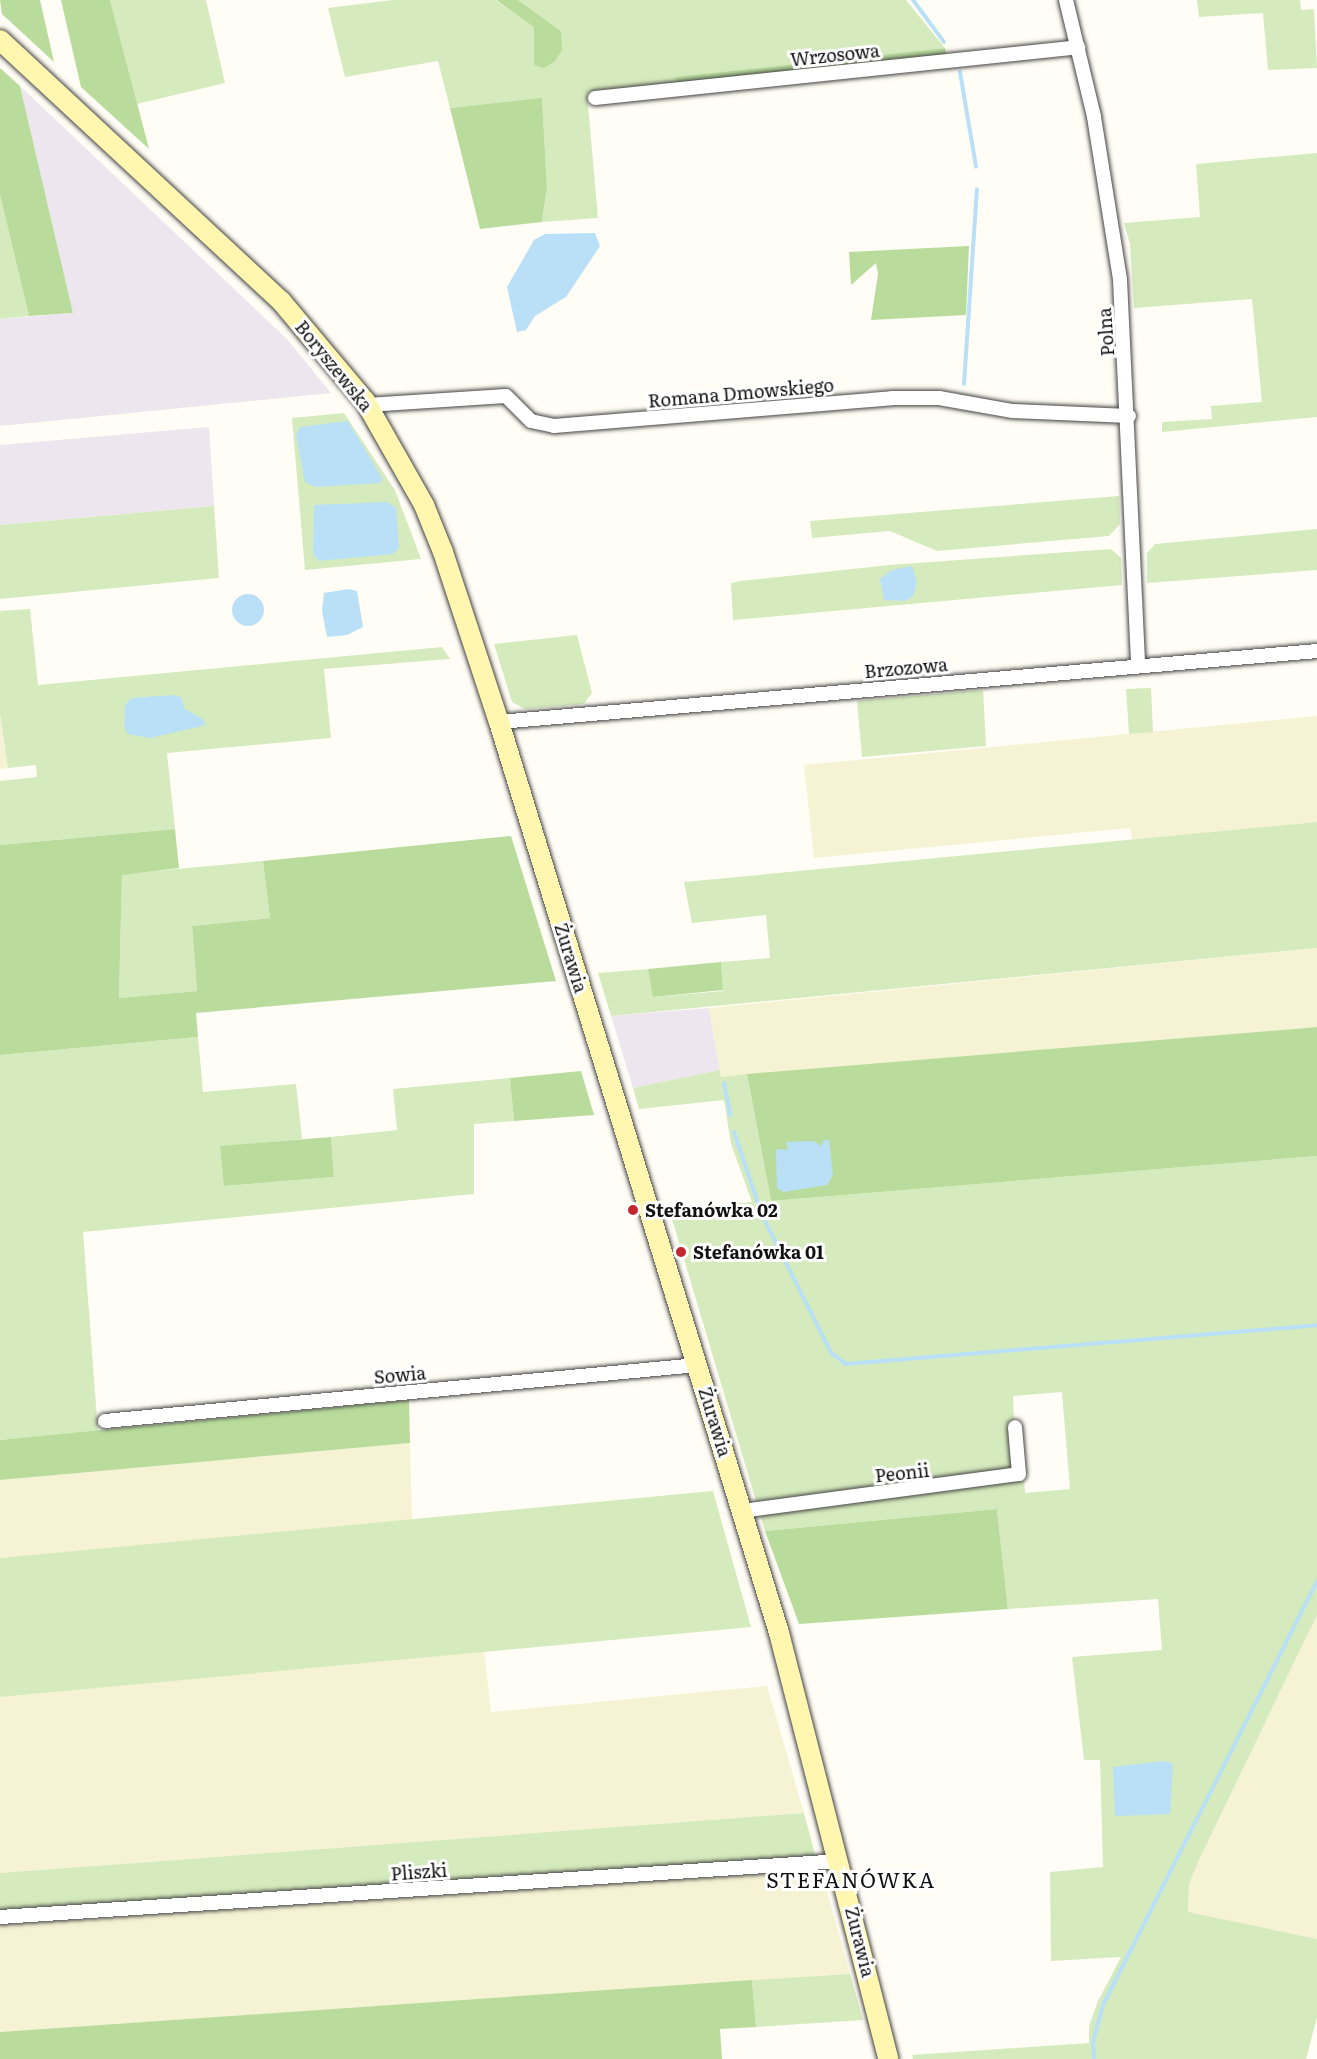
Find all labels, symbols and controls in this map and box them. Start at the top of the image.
street label: Wrzosowa [789,40,881,70]
street label: Polna [1094,307,1118,357]
street label: Boryszewska [291,316,377,416]
street label: Romana Dmowskiego [647,374,835,412]
street label: Brzozowa [863,654,949,682]
street label: Żurawia [550,921,592,995]
place label: Stefanówka 02 [645,1199,778,1221]
marker: Stefanówka 02 [626,1203,640,1217]
place label: Stefanówka 01 [693,1241,824,1263]
marker: Stefanówka 01 [674,1245,688,1259]
street label: Sowia [373,1362,427,1388]
street label: Żurawia [694,1385,736,1459]
street label: Peonii [874,1459,930,1487]
street label: Pliszki [390,1859,448,1885]
district label: STEFANÓWKA [766,1866,936,1892]
street label: Żurawia [841,1905,879,1979]

